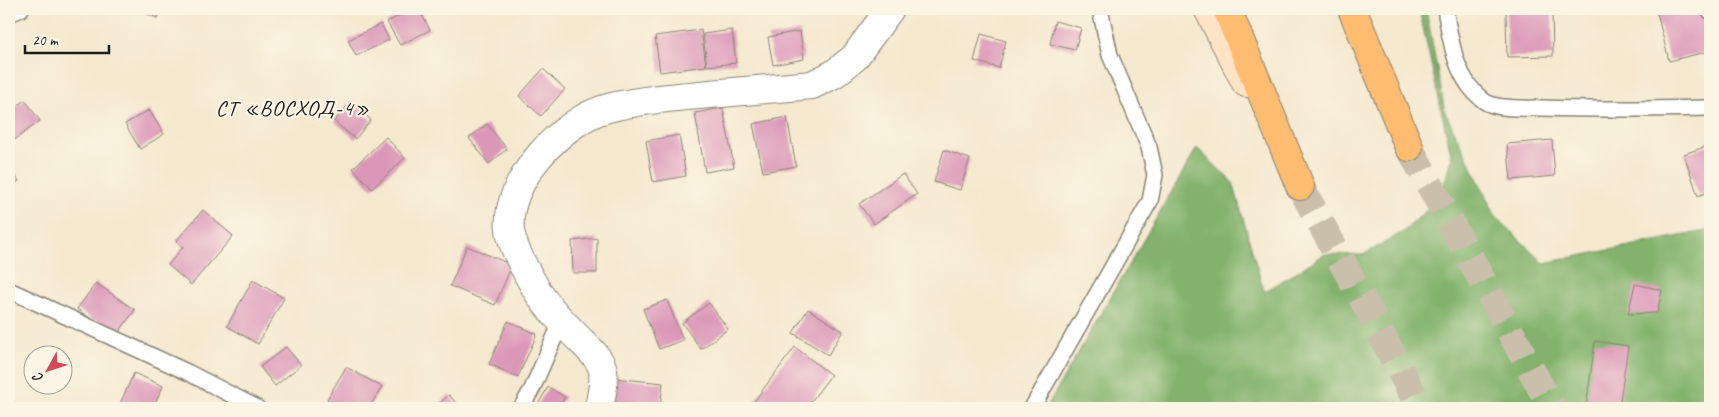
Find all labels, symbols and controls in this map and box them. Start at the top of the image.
scale bar [25,22,109,54]
text: 20 m [32,31,59,50]
district label: СТ «ВОСХОД-4» [216,94,370,122]
north arrow [22,344,72,394]
text: С [28,368,47,386]

